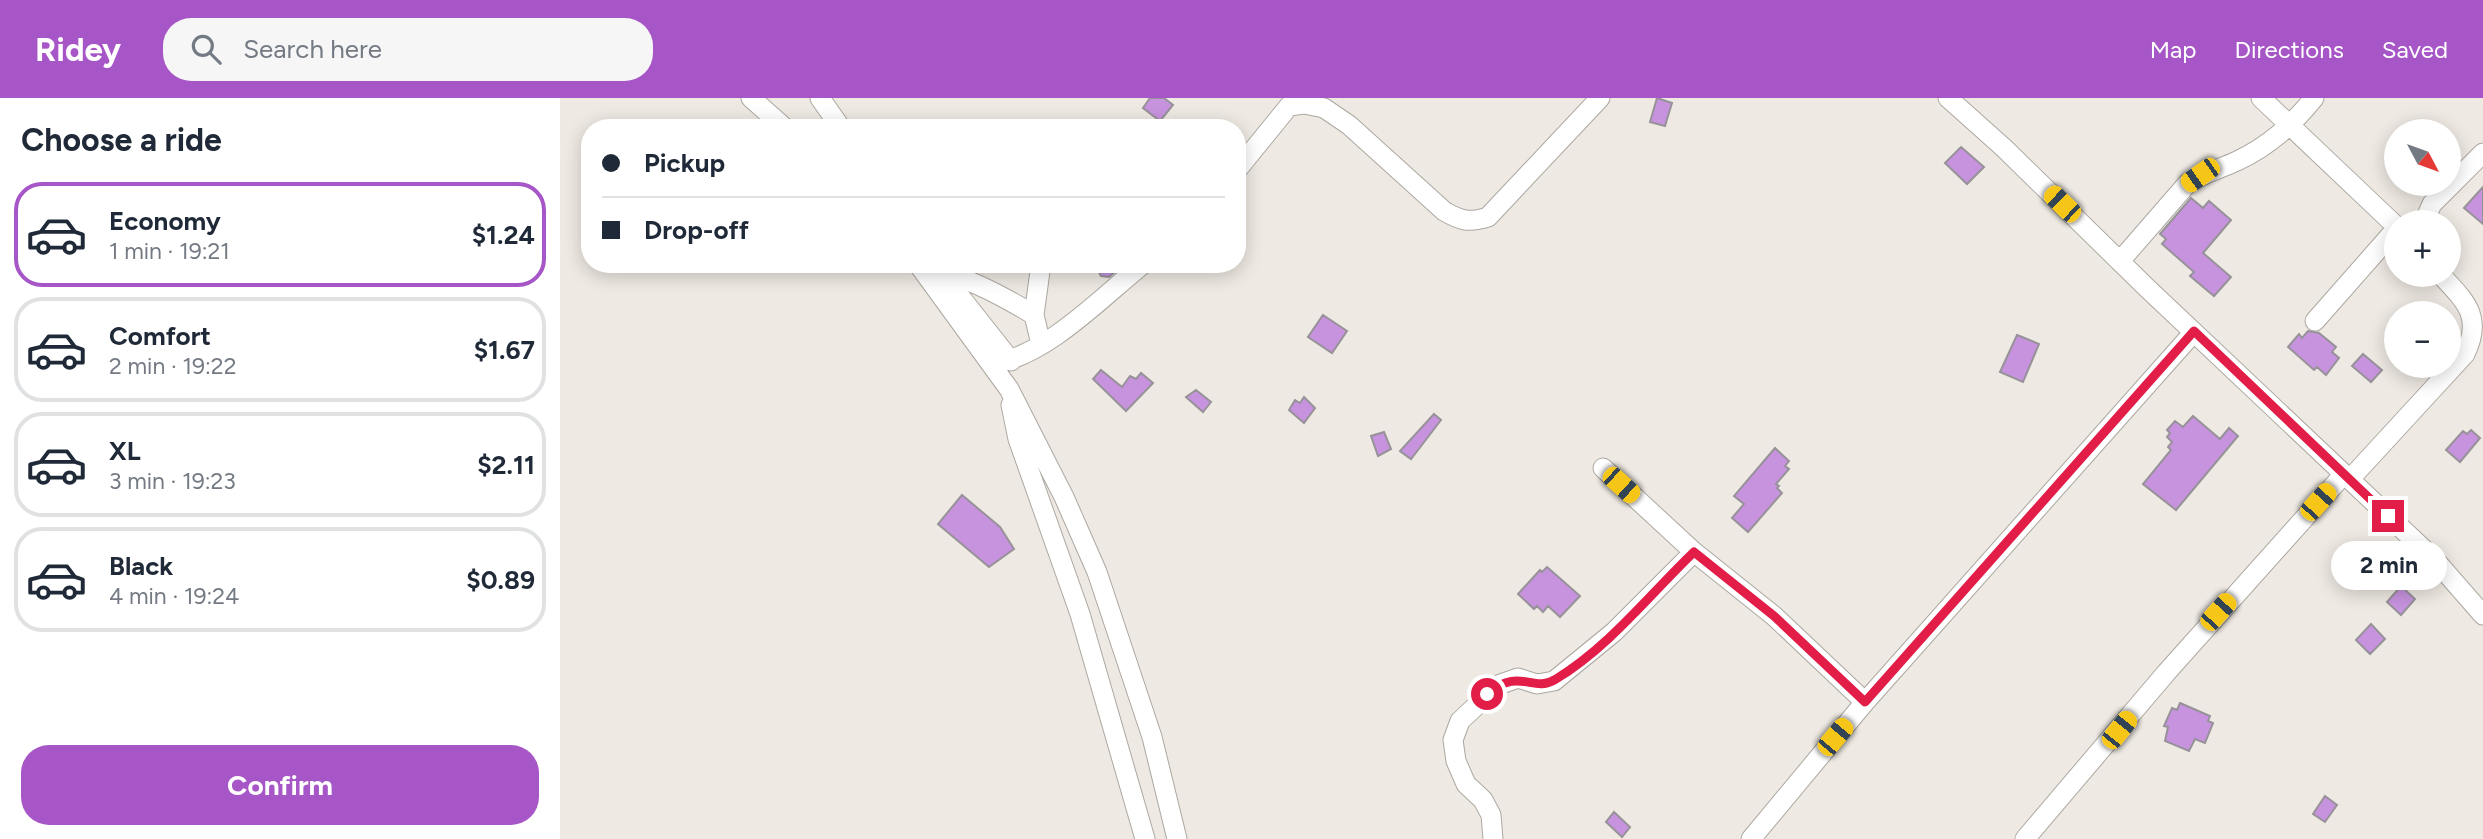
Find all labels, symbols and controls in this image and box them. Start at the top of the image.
search box [163,18,653,81]
text: Ridey [35,30,121,69]
icon: search [187,30,225,68]
text: Search here [243,33,382,65]
text: Map [2150,35,2196,64]
text: Directions [2234,35,2344,64]
text: Saved [2382,35,2448,64]
north arrow [2384,119,2460,196]
map controls [2384,119,2461,378]
text: Choose a ride [21,121,222,159]
text: Pickup [644,147,725,179]
car [2177,154,2224,196]
car [2040,182,2085,226]
icon: car [25,203,88,266]
text: Economy [109,205,221,237]
button: + [2384,210,2461,287]
text: Drop-off [644,214,749,246]
text: $1.24 [472,219,535,251]
text: 1 min · 19:21 [109,237,230,265]
button: − [2384,301,2461,378]
icon: car [25,318,88,381]
text: Comfort [109,320,211,352]
text: $1.67 [474,334,535,366]
text: 2 min · 19:22 [109,352,237,380]
icon: car [25,433,88,496]
text: XL [109,435,141,467]
text: $2.11 [477,449,535,481]
car [1599,463,1644,507]
text: 3 min · 19:23 [109,467,236,495]
car [2297,479,2340,525]
route end [2372,500,2404,532]
callout: 2 min [2330,540,2446,590]
icon: car [25,548,88,611]
text: Black [109,550,173,582]
text: 2 min [2360,551,2418,579]
text: $0.89 [466,564,535,596]
text: 4 min · 19:24 [109,582,239,610]
car [2197,589,2240,635]
route start [1471,678,1503,710]
car [2098,707,2141,753]
car [1814,714,1857,760]
button: Confirm [21,745,539,825]

